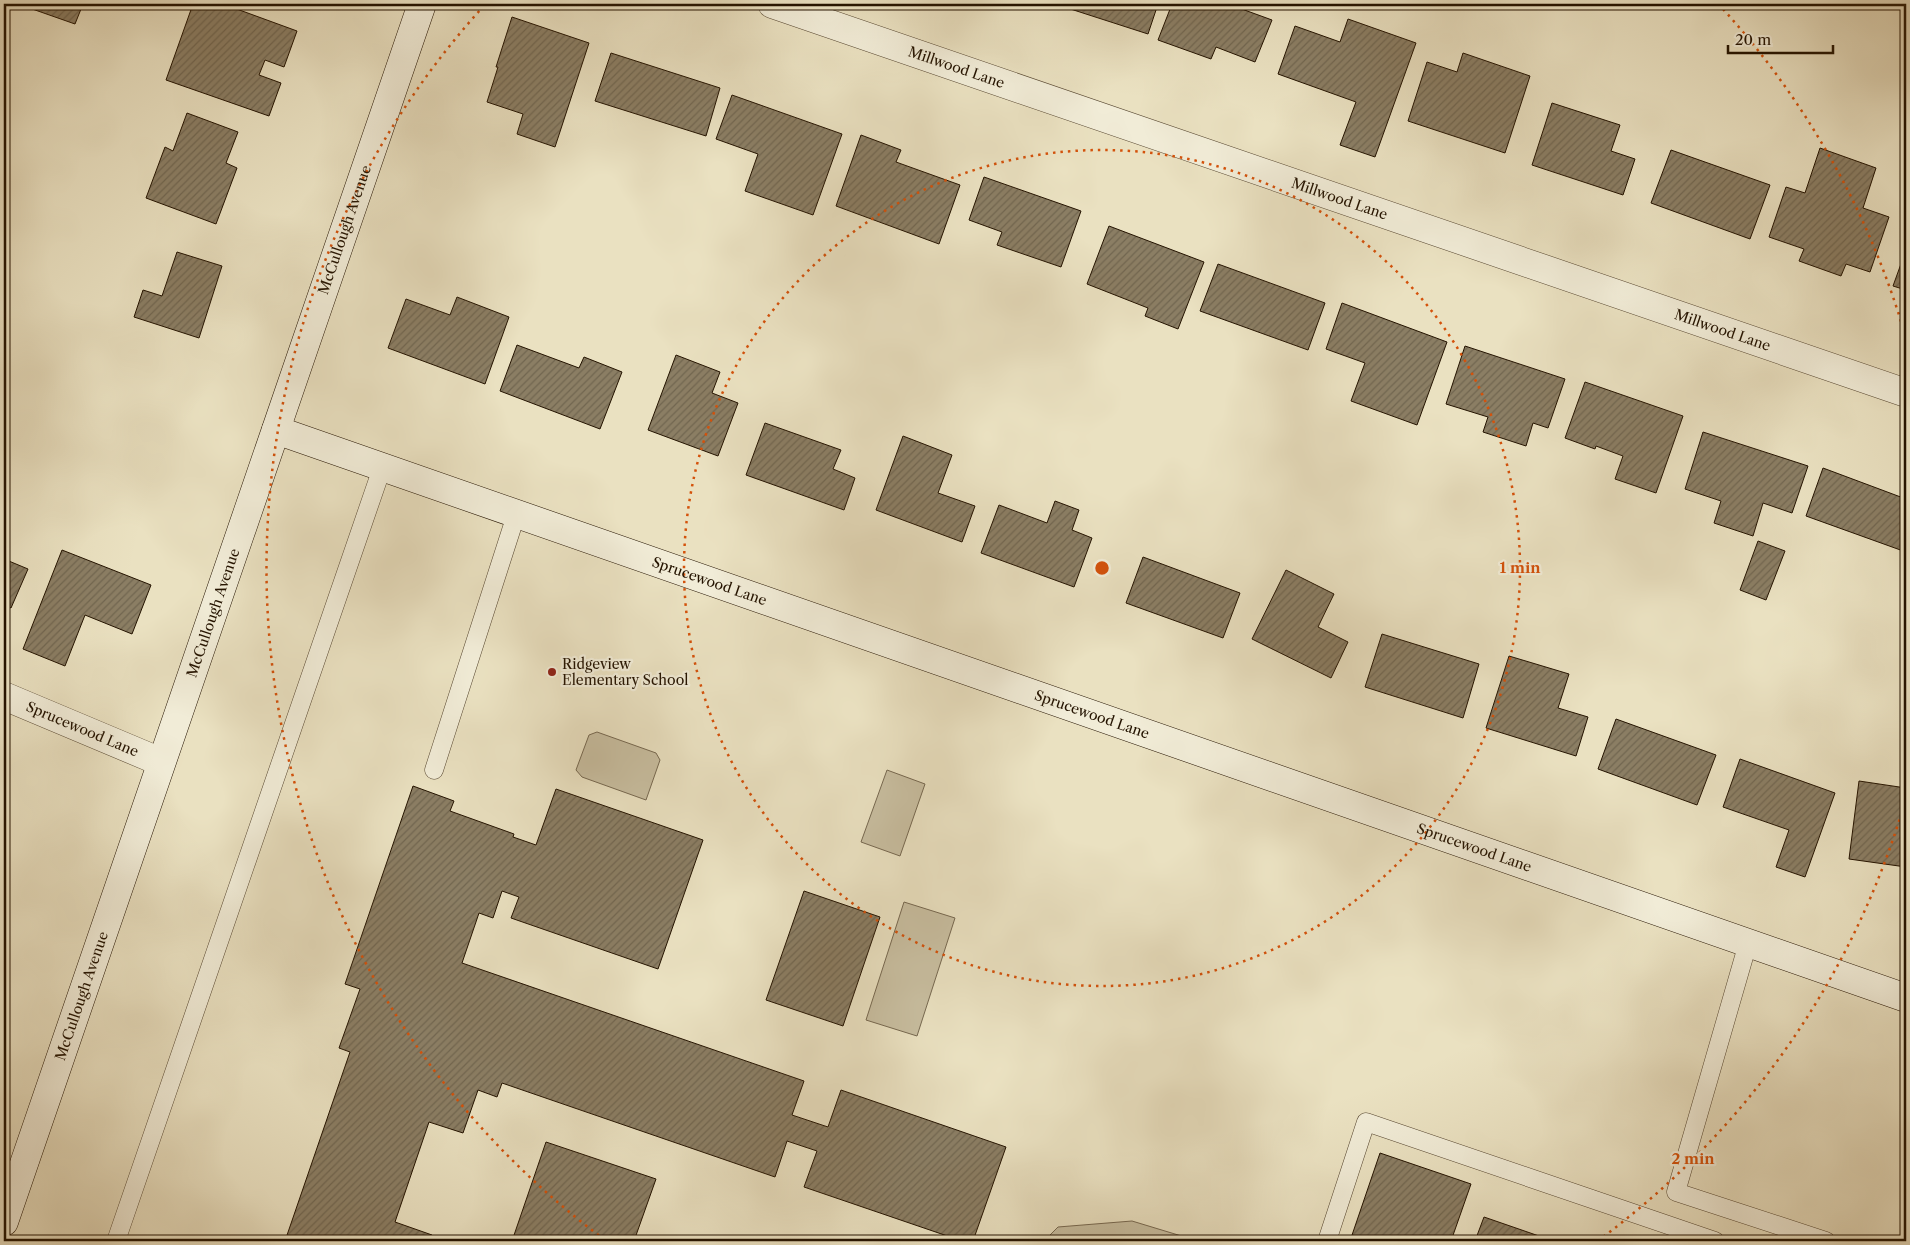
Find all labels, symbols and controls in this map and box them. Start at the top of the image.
scale bar [1728,22,1832,54]
text: 20 m [1735,30,1771,49]
street label: Millwood Lane [906,42,1007,92]
street label: McCullough Avenue [314,163,375,297]
street label: Millwood Lane [1289,174,1390,224]
street label: Millwood Lane [1672,305,1773,355]
street label: McCullough Avenue [183,546,244,680]
street label: Sprucewood Lane [650,553,769,609]
text: 1 min [1499,558,1541,577]
centre of rings [1093,559,1111,577]
place label: Ridgeview Elementary School [562,655,688,689]
marker: Ridgeview Elementary School [546,666,558,678]
street label: Sprucewood Lane [1032,686,1152,743]
street label: Sprucewood Lane [23,697,141,761]
street label: Sprucewood Lane [1415,819,1534,876]
street label: McCullough Avenue [51,929,112,1063]
text: 2 min [1671,1149,1715,1168]

